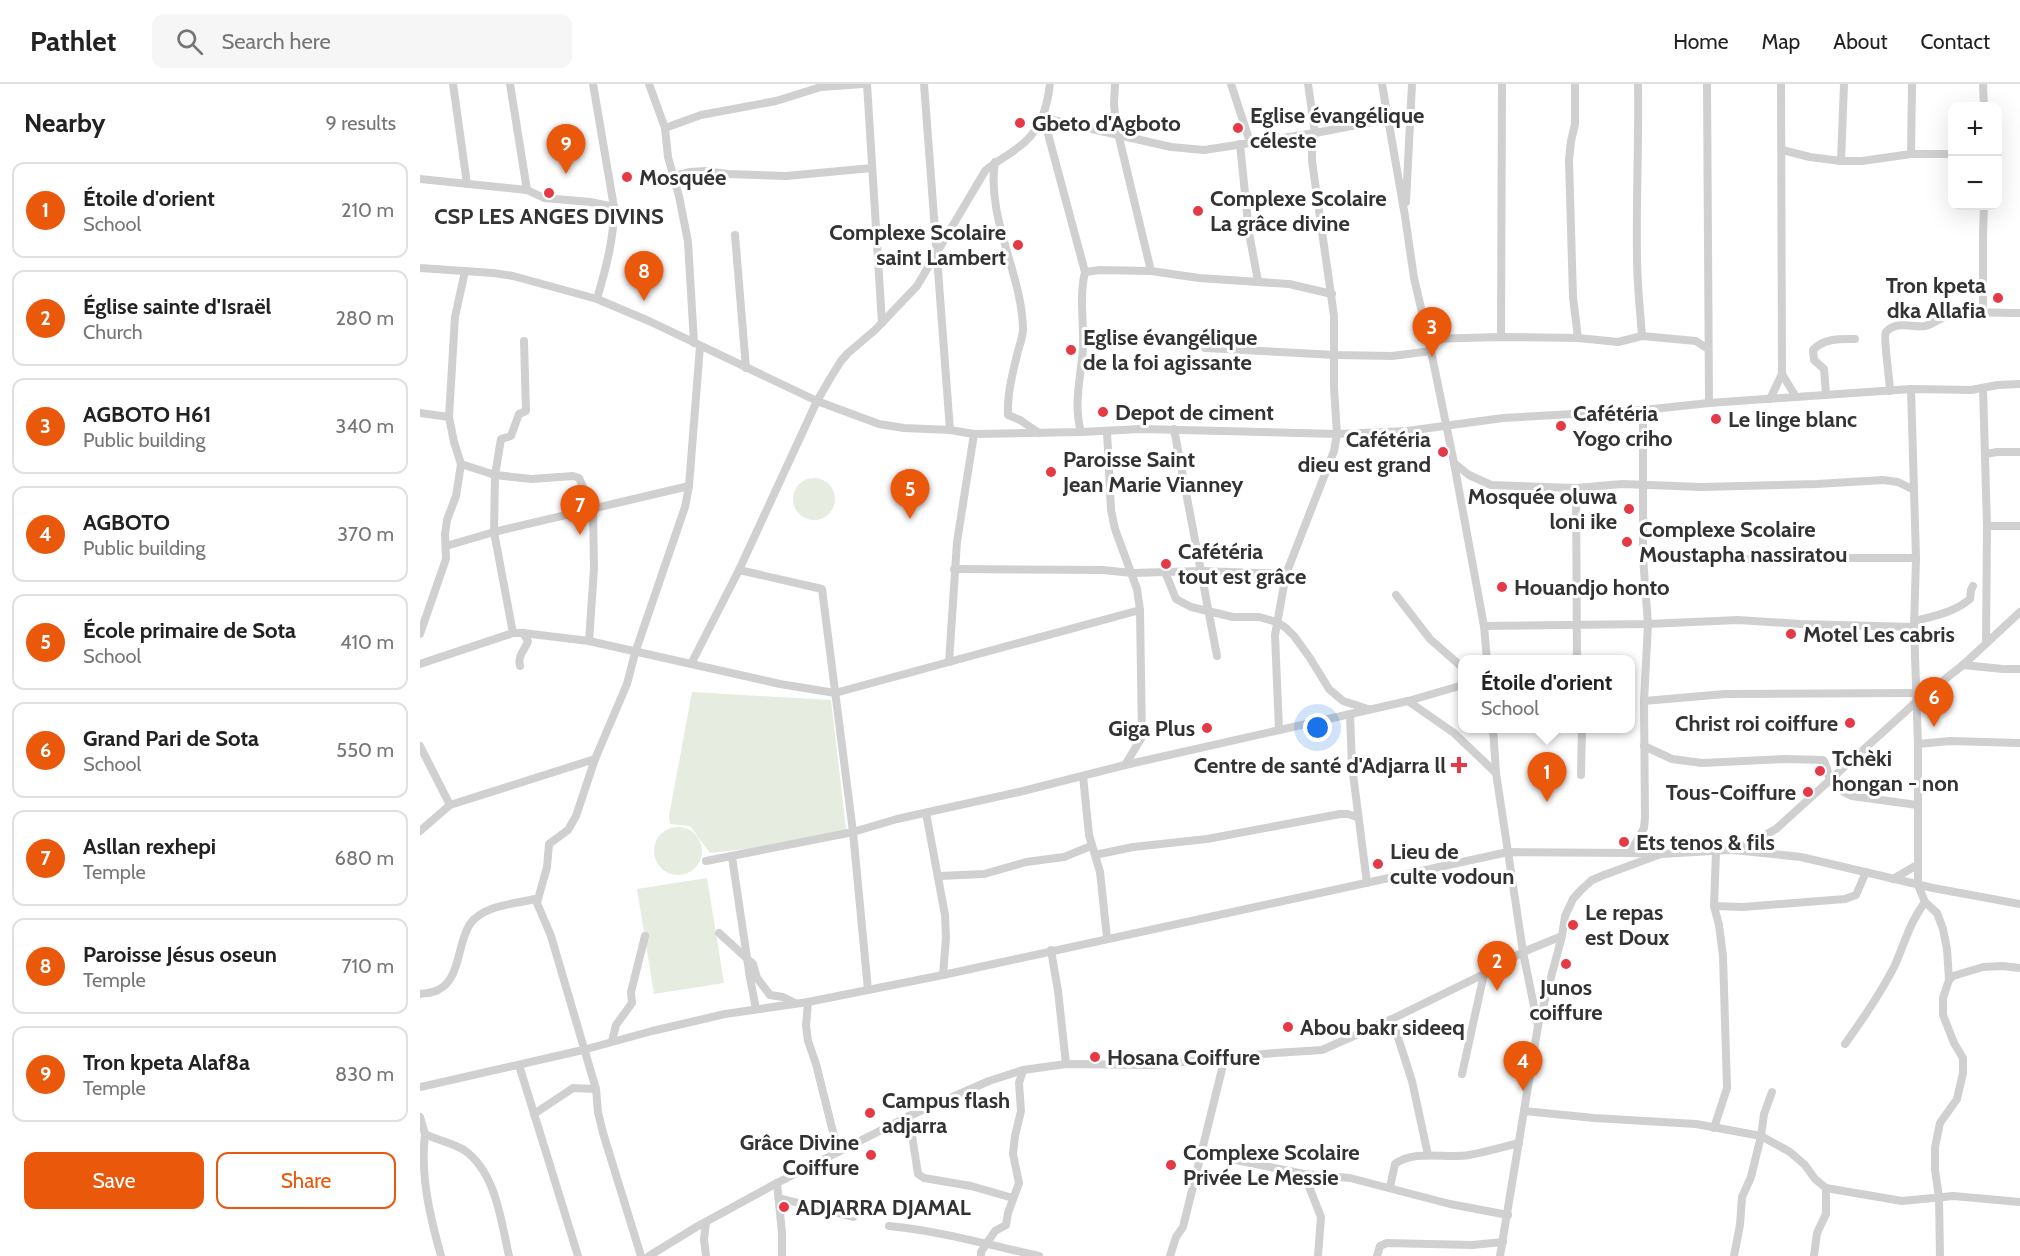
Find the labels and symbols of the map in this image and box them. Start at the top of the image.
place label: Eglise évangélique céleste [1250,102,1424,154]
place label: Gbeto d'Agboto [1032,110,1181,137]
marker: Gbeto d'Agboto [1013,116,1027,130]
marker: Eglise évangélique céleste [1231,121,1245,135]
pin: 9 [546,124,586,174]
place label: Mosquée [639,164,726,191]
marker: Mosquée [620,170,634,184]
place label: Complexe Scolaire La grâce divine [1210,185,1387,237]
marker: CSP LES ANGES DIVINS [542,186,556,200]
place label: CSP LES ANGES DIVINS [434,203,664,230]
marker: Complexe Scolaire La grâce divine [1191,204,1205,218]
place label: Complexe Scolaire saint Lambert [829,219,1006,271]
marker: Complexe Scolaire saint Lambert [1011,238,1025,252]
pin: 8 [624,252,664,301]
place label: Tron kpeta dka Allafia [1886,272,1986,324]
marker: Tron kpeta dka Allafia [1991,291,2005,305]
pin: 3 [1412,308,1452,357]
place label: Eglise évangélique de la foi agissante [1083,324,1257,376]
marker: Eglise évangélique de la foi agissante [1064,343,1078,357]
place label: Depot de ciment [1115,399,1274,426]
place label: Cafétéria Yogo criho [1572,400,1673,452]
marker: Depot de ciment [1096,405,1110,419]
place label: Le linge blanc [1728,406,1857,433]
marker: Le linge blanc [1709,412,1723,426]
marker: Cafétéria Yogo criho [1554,419,1568,433]
place label: Cafétéria dieu est grand [1298,426,1431,478]
marker: Cafétéria dieu est grand [1436,445,1450,459]
place label: Paroisse Saint Jean Marie Vianney [1062,446,1243,498]
marker: Paroisse Saint Jean Marie Vianney [1044,465,1058,479]
pin: 5 [890,470,930,519]
place label: Mosquée oluwa loni ike [1468,483,1617,535]
pin: 7 [560,486,600,535]
marker: Mosquée oluwa loni ike [1622,502,1636,516]
place label: Complexe Scolaire Moustapha nassiratou [1639,516,1847,568]
marker: Complexe Scolaire Moustapha nassiratou [1620,535,1634,549]
place label: Cafétéria tout est grâce [1178,538,1306,590]
marker: Cafétéria tout est grâce [1159,557,1173,571]
place label: Houandjo honto [1514,574,1670,601]
marker: Houandjo honto [1495,580,1509,594]
place label: Motel Les cabris [1803,621,1955,648]
marker: Motel Les cabris [1784,627,1798,641]
pin: 6 [1914,678,1954,727]
place label: Christ roi coiffure [1675,710,1838,737]
your location [1303,713,1332,742]
place label: Giga Plus [1108,715,1195,742]
marker: Christ roi coiffure [1843,716,1857,730]
marker: Giga Plus [1200,721,1214,735]
place label: Tchèki hongan - non [1832,745,1959,797]
place label: Centre de santé d'Adjarra ll [1194,752,1446,779]
pin: 1 [1528,752,1566,802]
marker: Centre de santé d'Adjarra ll [1450,756,1468,774]
marker: Tchèki hongan - non [1813,764,1827,778]
place label: Tous-Coiffure [1666,779,1796,806]
marker: Tous-Coiffure [1801,785,1815,799]
place label: Ets tenos & fils [1636,829,1775,856]
marker: Ets tenos & fils [1617,835,1631,849]
place label: Lieu de culte vodoun [1390,838,1514,890]
marker: Lieu de culte vodoun [1371,857,1385,871]
place label: Le repas est Doux [1585,899,1670,951]
marker: Le repas est Doux [1566,918,1580,932]
pin: 2 [1478,942,1516,991]
marker: Junos coiffure [1559,957,1573,971]
place label: Junos coiffure [1529,974,1603,1026]
place label: Abou bakr sideeq [1300,1014,1465,1041]
marker: Abou bakr sideeq [1281,1020,1295,1034]
pin: 4 [1504,1042,1542,1091]
place label: Hosana Coiffure [1107,1044,1260,1071]
marker: Hosana Coiffure [1088,1050,1102,1064]
place label: Campus flash adjarra [882,1087,1010,1139]
marker: Campus flash adjarra [863,1106,877,1120]
place label: Grâce Divine Coiffure [740,1129,859,1181]
place label: Complexe Scolaire Privée Le Messie [1183,1139,1360,1191]
marker: Grâce Divine Coiffure [864,1148,878,1162]
marker: Complexe Scolaire Privée Le Messie [1164,1158,1178,1172]
place label: ADJARRA DJAMAL [796,1194,971,1221]
marker: ADJARRA DJAMAL [777,1200,791,1214]

